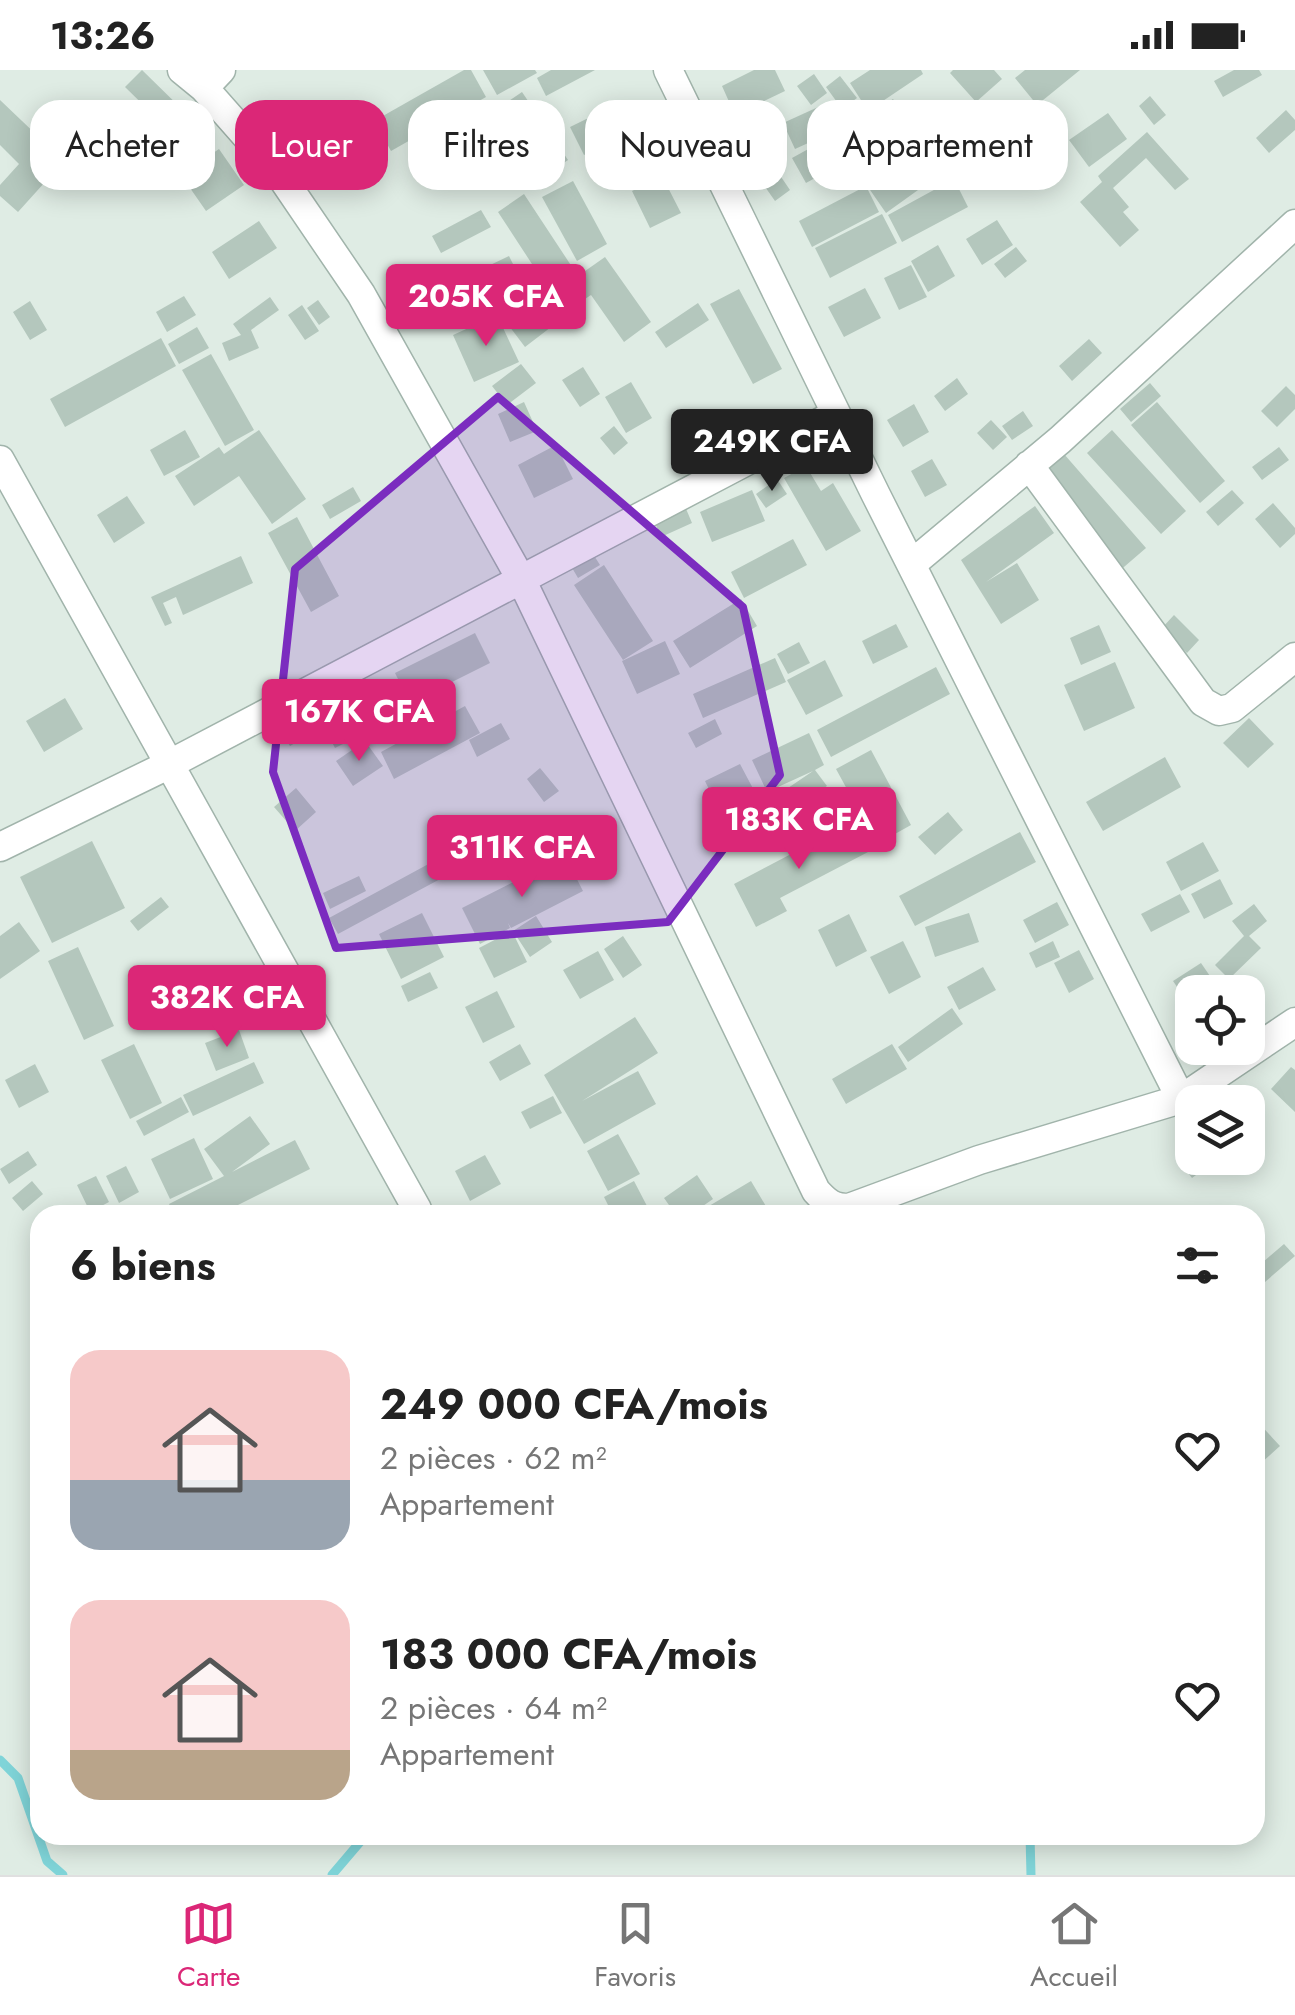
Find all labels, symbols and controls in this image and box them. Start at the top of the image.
text: 13:26 [50,8,156,63]
chip: Acheter [30,100,215,190]
chip: Louer [235,100,388,190]
chip: Filtres [408,100,565,190]
chip: Nouveau [585,100,787,190]
chip: Appartement [807,100,1068,190]
pin: 205K CFA [383,264,589,349]
text: 205K CFA [408,273,564,319]
pin: 249K CFA [669,409,875,494]
text: 249K CFA [693,418,851,464]
pin: 167K CFA [256,679,462,764]
text: 167K CFA [284,688,434,734]
pin: 183K CFA [696,787,902,872]
text: 183K CFA [724,796,874,842]
pin: 311K CFA [419,815,625,900]
text: 311K CFA [449,824,595,870]
pin: 382K CFA [124,965,330,1050]
text: 382K CFA [150,974,304,1020]
map controls [1175,975,1265,1175]
button: locate [1175,975,1265,1065]
button: layers [1175,1085,1265,1175]
text: 6 biens [70,1235,216,1296]
icon: filters [1170,1238,1225,1293]
text: 249 000 CFA/mois [380,1374,768,1435]
icon: home [150,1390,270,1510]
icon: heart [1170,1423,1225,1478]
text: 2 pièces · 62 m² [380,1435,607,1481]
text: Appartement [380,1481,554,1527]
text: 183 000 CFA/mois [380,1624,757,1685]
icon: home [150,1640,270,1760]
icon: heart [1170,1673,1225,1728]
text: 2 pièces · 64 m² [380,1685,607,1731]
text: Appartement [380,1731,554,1777]
tab: Carte [177,1896,240,1997]
tab: Favoris [594,1896,676,1997]
tab: Accueil [1030,1896,1118,1997]

